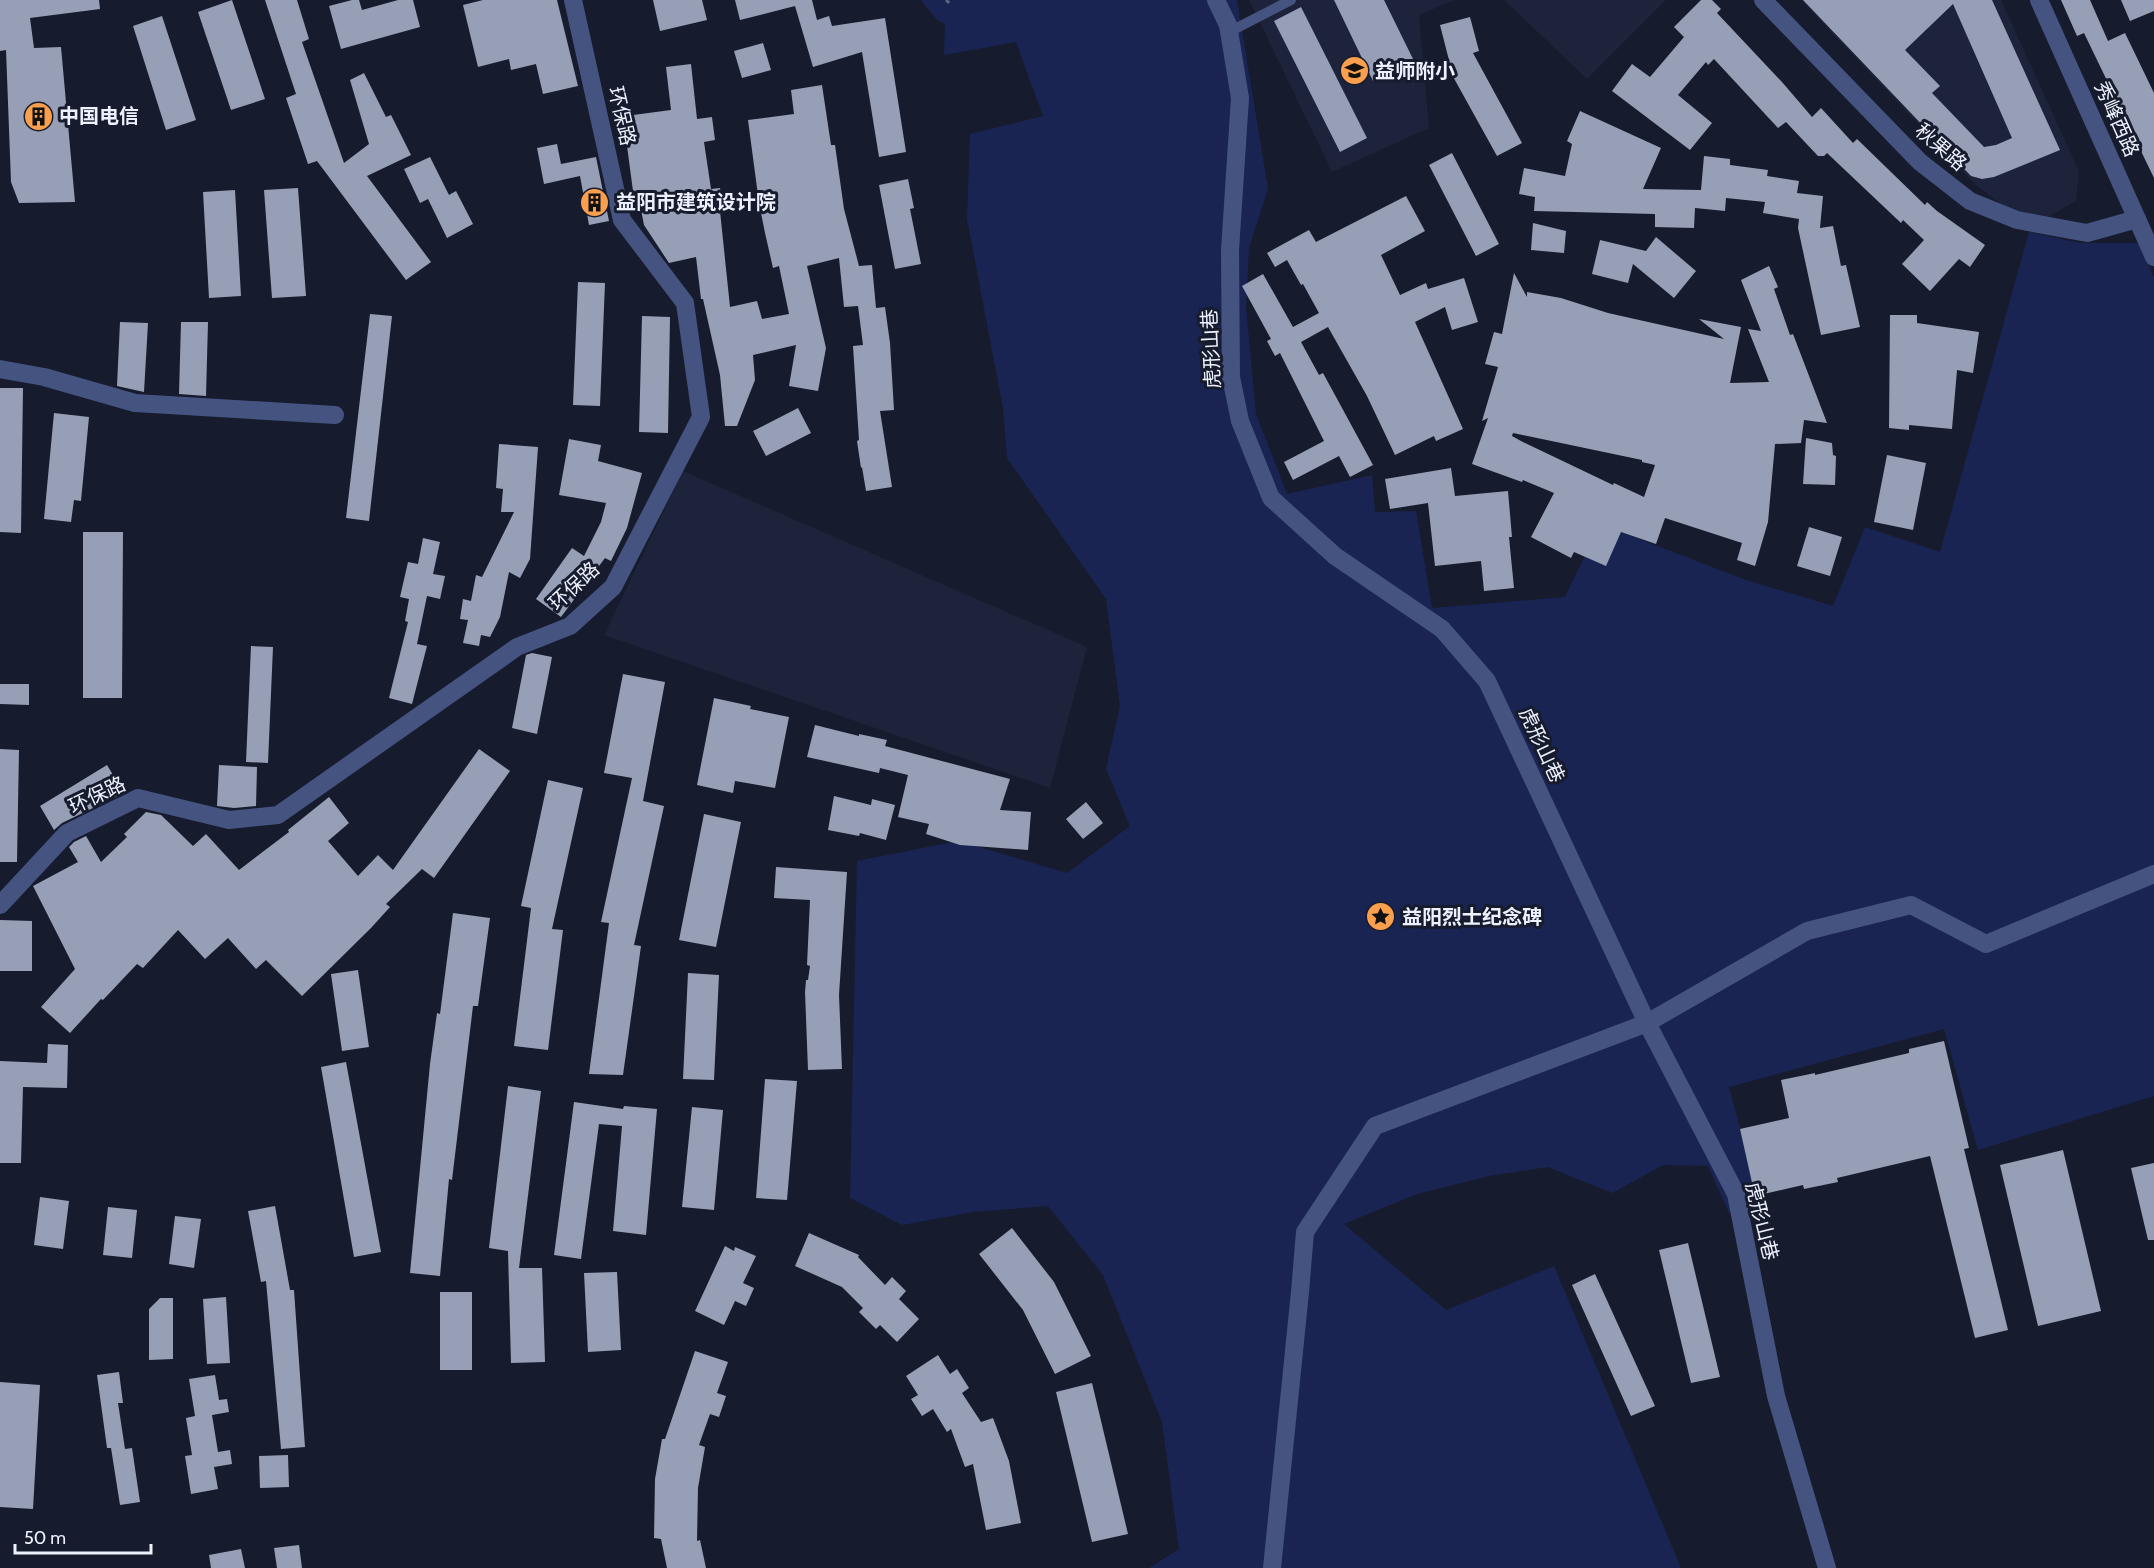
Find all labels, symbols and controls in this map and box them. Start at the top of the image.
school or university icon: 益师附小 [1338,55,1370,87]
place label: 益师附小 [1375,59,1455,83]
street label: 秀峰西路 [2090,78,2144,160]
street label: 环保路 [604,84,640,148]
building icon: 中国电信 [22,100,54,132]
place label: 中国电信 [59,104,139,128]
street label: 秋果路 [1910,118,1972,176]
building icon: 益阳市建筑设计院 [579,186,611,218]
place label: 益阳市建筑设计院 [616,190,776,214]
street label: 虎形山巷 [1197,308,1225,390]
street label: 环保路 [544,557,604,615]
street label: 虎形山巷 [1514,704,1570,786]
street label: 环保路 [65,771,129,819]
place icon: 益阳烈士纪念碑 [1365,901,1397,933]
place label: 益阳烈士纪念碑 [1402,905,1542,929]
street label: 虎形山巷 [1741,1179,1783,1263]
scale bar [15,1517,152,1555]
text: 50 m [24,1527,66,1549]

